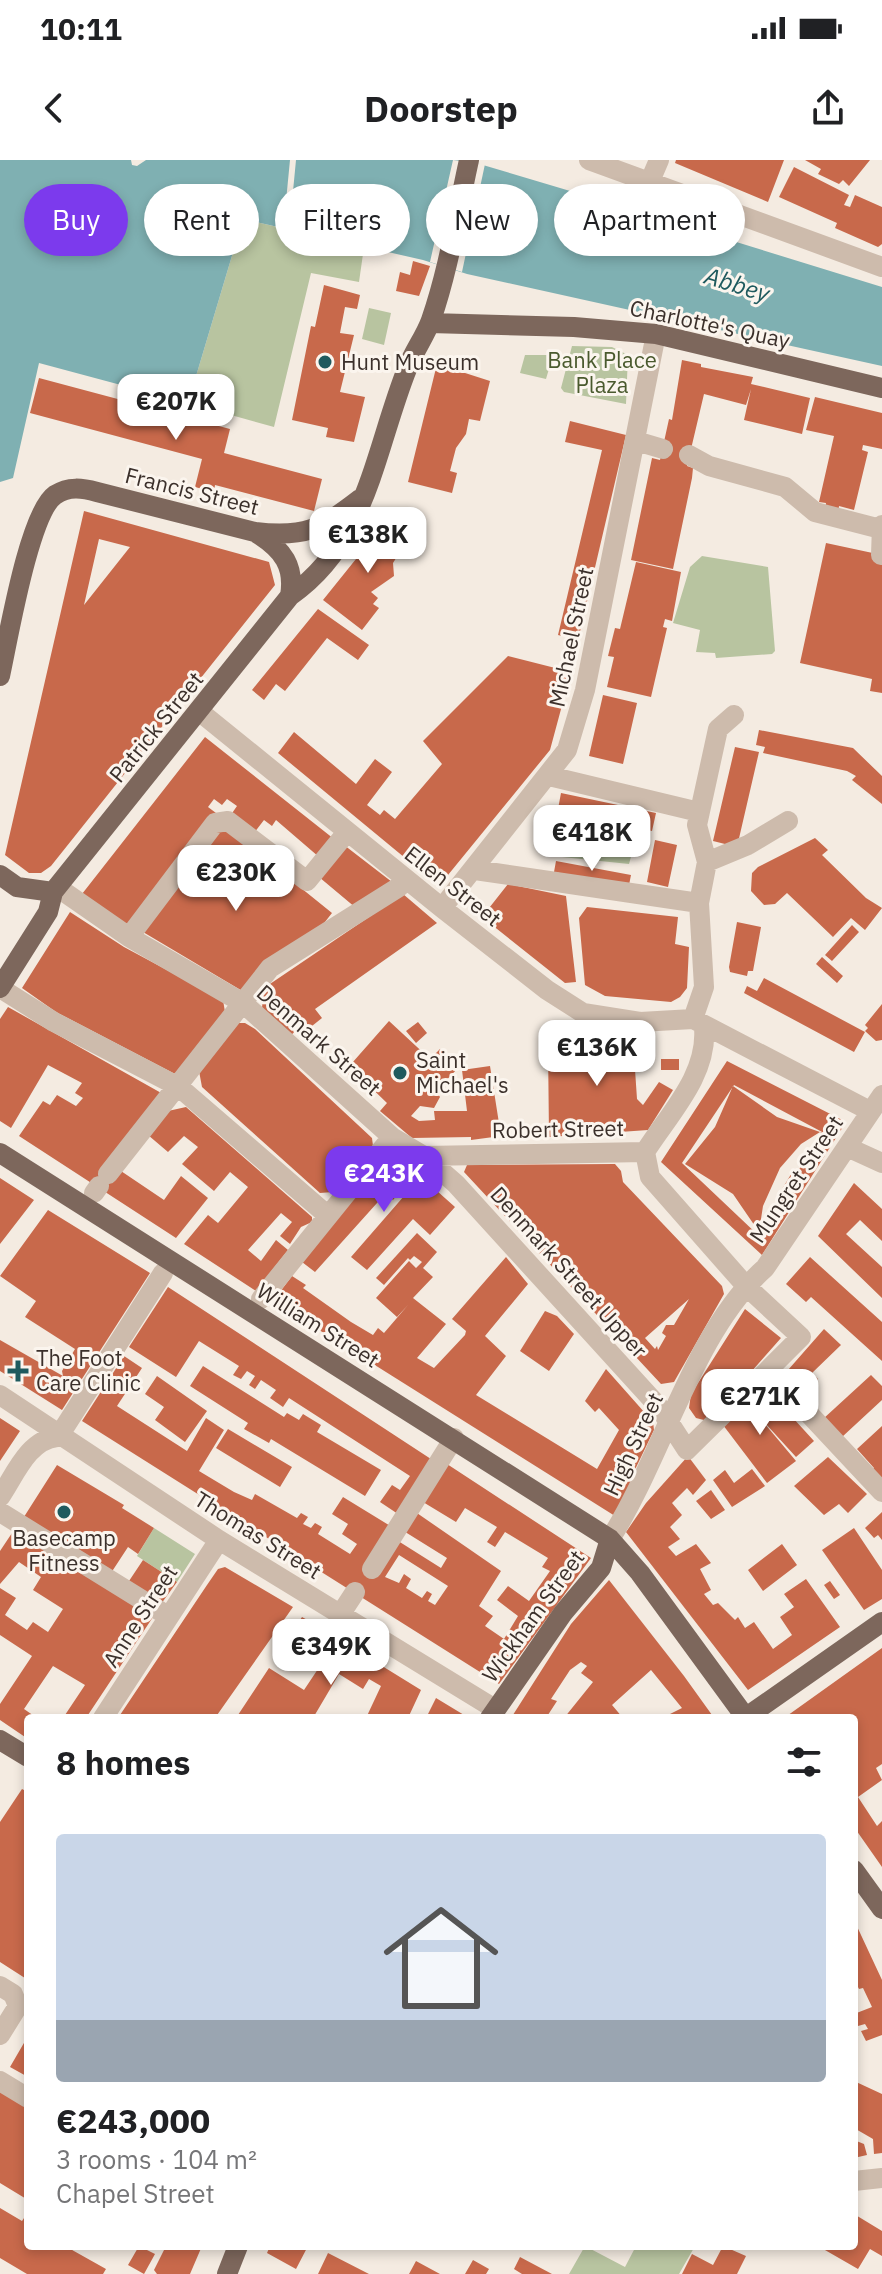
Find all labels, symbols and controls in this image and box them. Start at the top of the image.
text: 10:11 [40,9,122,48]
text: Doorstep [364,85,518,132]
icon: back [32,86,76,130]
icon: share [806,86,850,130]
chip: Buy [24,184,128,256]
chip: Rent [144,184,259,256]
chip: Filters [275,184,410,256]
chip: New [426,184,538,256]
chip: Apartment [554,184,745,256]
water label: Abbey [700,259,775,309]
street label: Charlotte's Quay [627,292,793,355]
park label: Bank Place Plaza [547,345,657,399]
place label: Hunt Museum [341,347,479,376]
marker: Hunt Museum [316,353,334,371]
pin: €207K [120,374,232,442]
text: €207K [135,383,217,417]
street label: Francis Street [122,460,262,521]
pin: €138K [312,507,424,575]
text: €138K [327,516,409,550]
street label: Michael Street [542,564,599,709]
street label: Patrick Street [102,665,209,788]
pin: €418K [536,805,648,873]
text: €418K [551,814,633,848]
street label: Ellen Street [399,839,507,932]
pin: €230K [180,845,292,913]
text: €230K [195,854,277,888]
street label: Denmark Street [251,978,388,1102]
pin: €136K [541,1020,653,1088]
text: €136K [556,1029,638,1063]
place label: Saint Michael's [416,1045,509,1099]
marker: Saint Michael's [391,1064,409,1082]
street label: Mungret Street [742,1109,849,1248]
street label: Robert Street [492,1113,624,1144]
pin: €243K [328,1146,440,1214]
text: €243K [343,1155,425,1189]
street label: Denmark Street Upper [485,1180,654,1364]
street label: William Street [252,1275,385,1374]
place label: The Foot Care Clinic [36,1343,141,1397]
marker: The Foot Care Clinic [7,1360,29,1382]
pin: €271K [704,1369,816,1437]
text: €271K [719,1378,801,1412]
street label: High Street [596,1387,669,1500]
street label: Thomas Street [189,1484,327,1585]
marker: Basecamp Fitness [55,1503,73,1521]
place label: Basecamp Fitness [12,1523,116,1577]
street label: Wickham Street [475,1544,590,1688]
street label: Anne Street [96,1559,184,1673]
pin: €349K [275,1619,387,1687]
text: €349K [290,1628,372,1662]
text: 8 homes [56,1740,191,1784]
icon: filters [782,1740,826,1784]
icon: home [369,1886,513,2030]
text: €243,000 [56,2098,210,2142]
text: 3 rooms · 104 m² [56,2142,257,2176]
text: Chapel Street [56,2176,215,2210]

